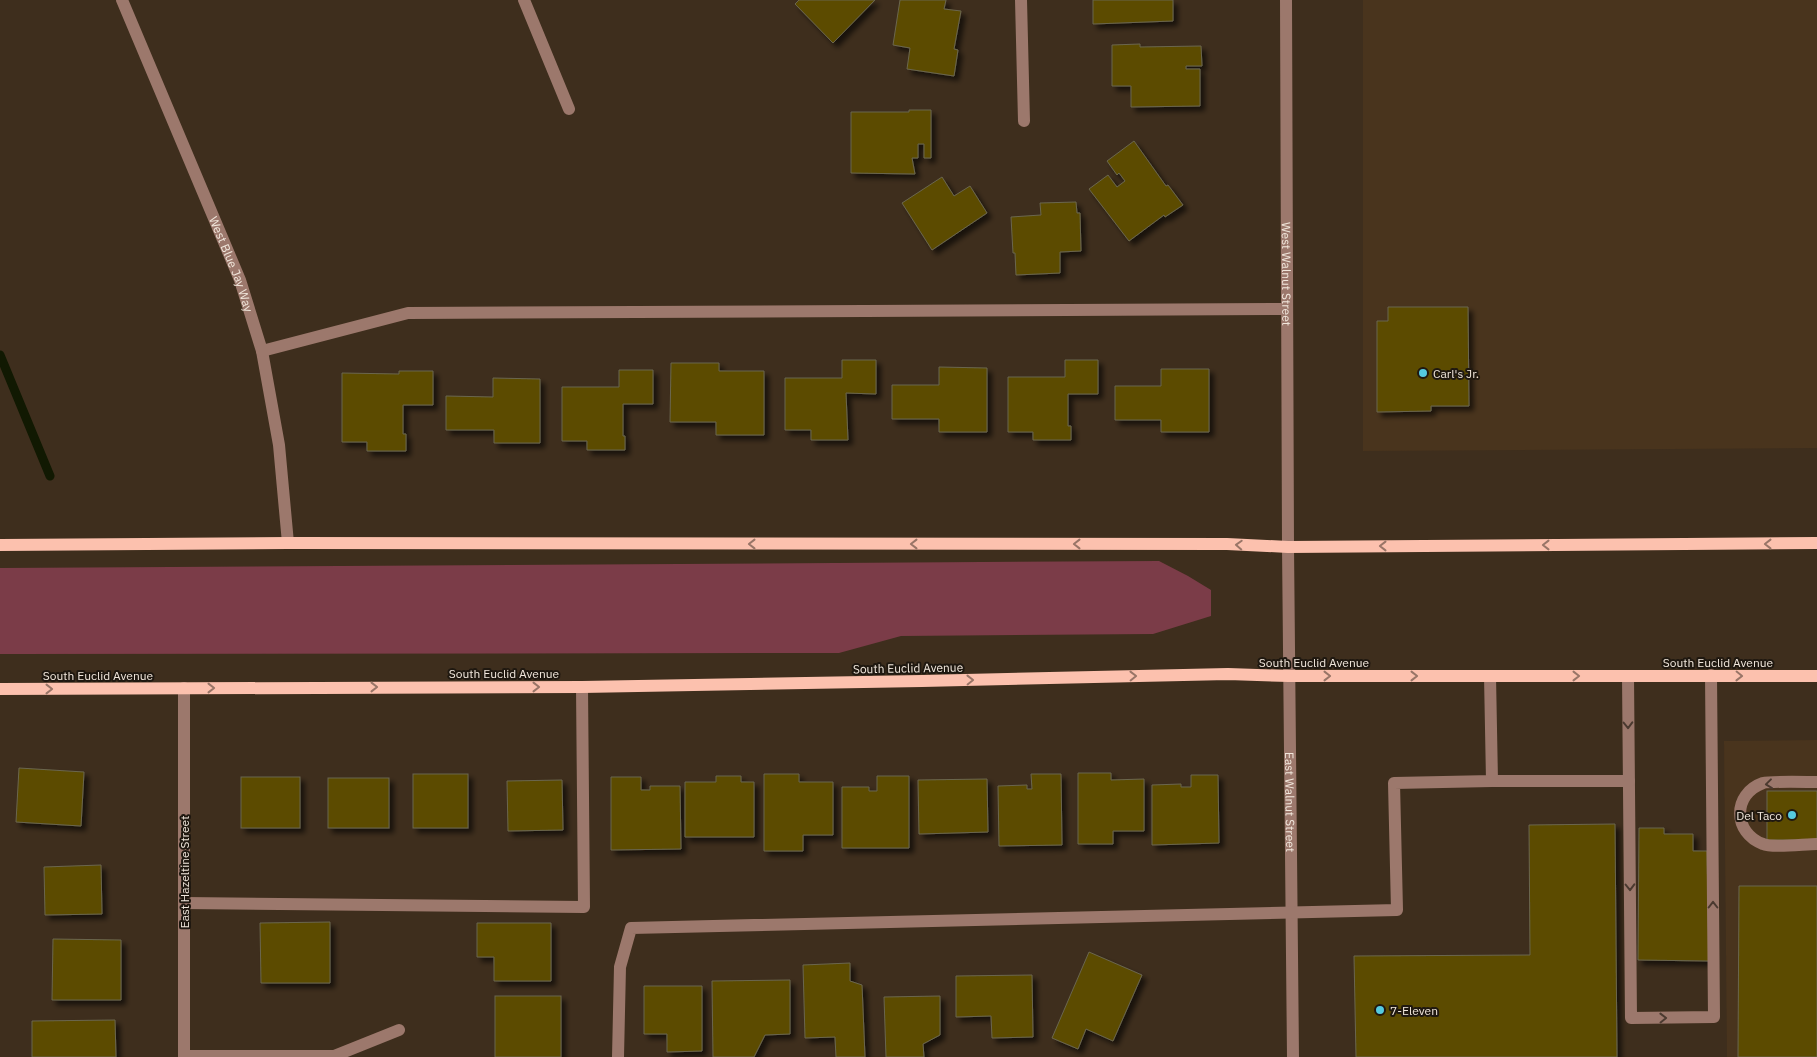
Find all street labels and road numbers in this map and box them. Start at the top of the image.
street label: West Blue Jay Way [206,214,257,314]
street label: West Walnut Street [1279,222,1295,326]
street label: South Euclid Avenue [1259,655,1370,670]
street label: South Euclid Avenue [1663,655,1774,670]
street label: South Euclid Avenue [853,660,964,676]
street label: South Euclid Avenue [449,666,560,681]
street label: South Euclid Avenue [43,668,154,683]
street label: East Walnut Street [1283,752,1298,852]
street label: East Hazeltine Street [177,816,192,928]

